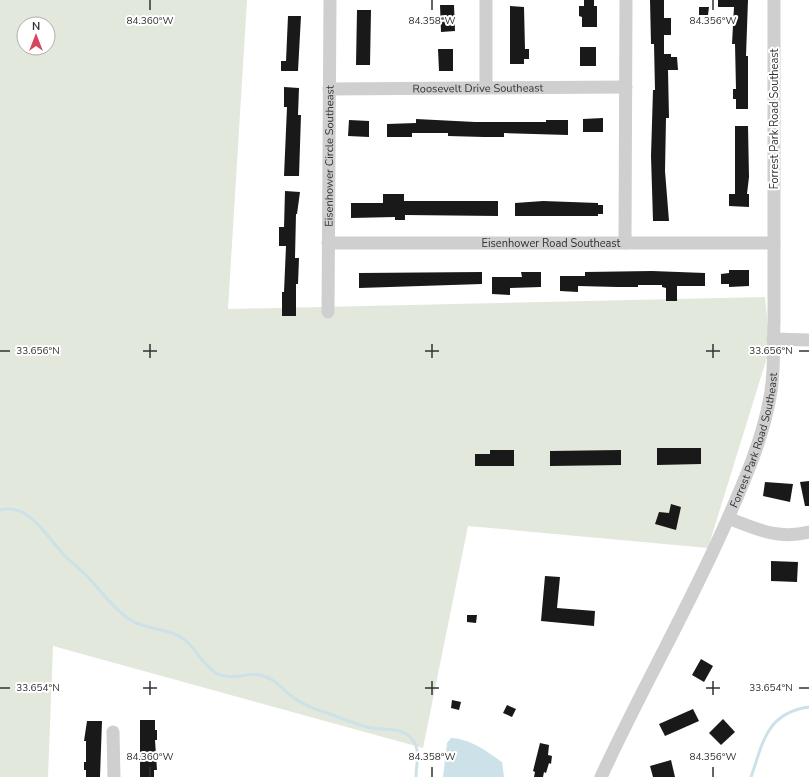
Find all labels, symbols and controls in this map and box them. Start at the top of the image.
text: 84.360°W [126,14,174,28]
text: 84.358°W [408,14,456,28]
text: 84.356°W [689,14,737,28]
north arrow [16,16,56,56]
text: N [32,19,40,34]
street label: Forrest Park Road Southeast [767,49,782,189]
street label: Roosevelt Drive Southeast [413,81,544,96]
street label: Eisenhower Circle Southeast [322,85,337,227]
street label: Eisenhower Road Southeast [482,236,621,251]
text: 33.656°N [16,344,60,358]
text: 33.656°N [749,344,793,358]
street label: Forrest Park Road Southeast [726,372,781,510]
text: 33.654°N [16,681,60,695]
text: 33.654°N [749,681,793,695]
text: 84.360°W [126,750,174,764]
text: 84.358°W [408,750,456,764]
text: 84.356°W [689,750,737,764]

